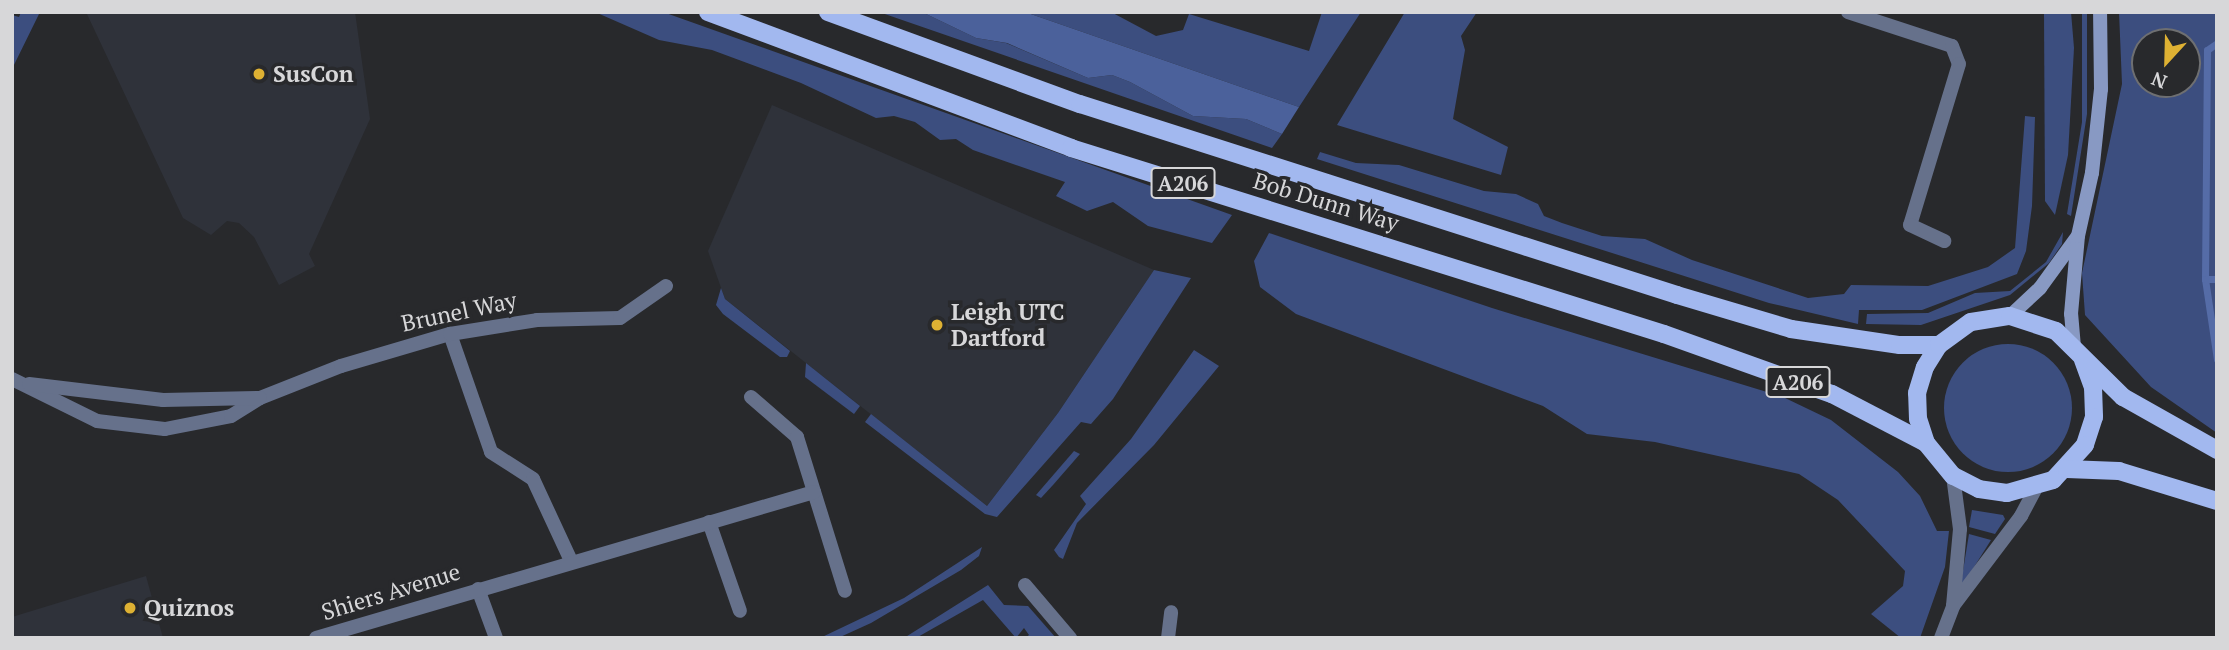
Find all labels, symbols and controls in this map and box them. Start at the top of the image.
north arrow [2131,28,2201,98]
place label: SusCon [273,60,354,88]
marker: SusCon [251,66,267,82]
text: N [2147,67,2170,95]
road number: A206 [1150,166,1216,200]
street label: Bob Dunn Way [1250,167,1402,237]
street label: Brunel Way [399,286,519,338]
place label: Leigh UTC Dartford [951,298,1065,352]
marker: Leigh UTC Dartford [929,317,945,333]
road number: A206 [1765,364,1831,400]
street label: Shiers Avenue [318,558,464,626]
place label: Quiznos [144,594,234,622]
marker: Quiznos [122,600,138,616]

